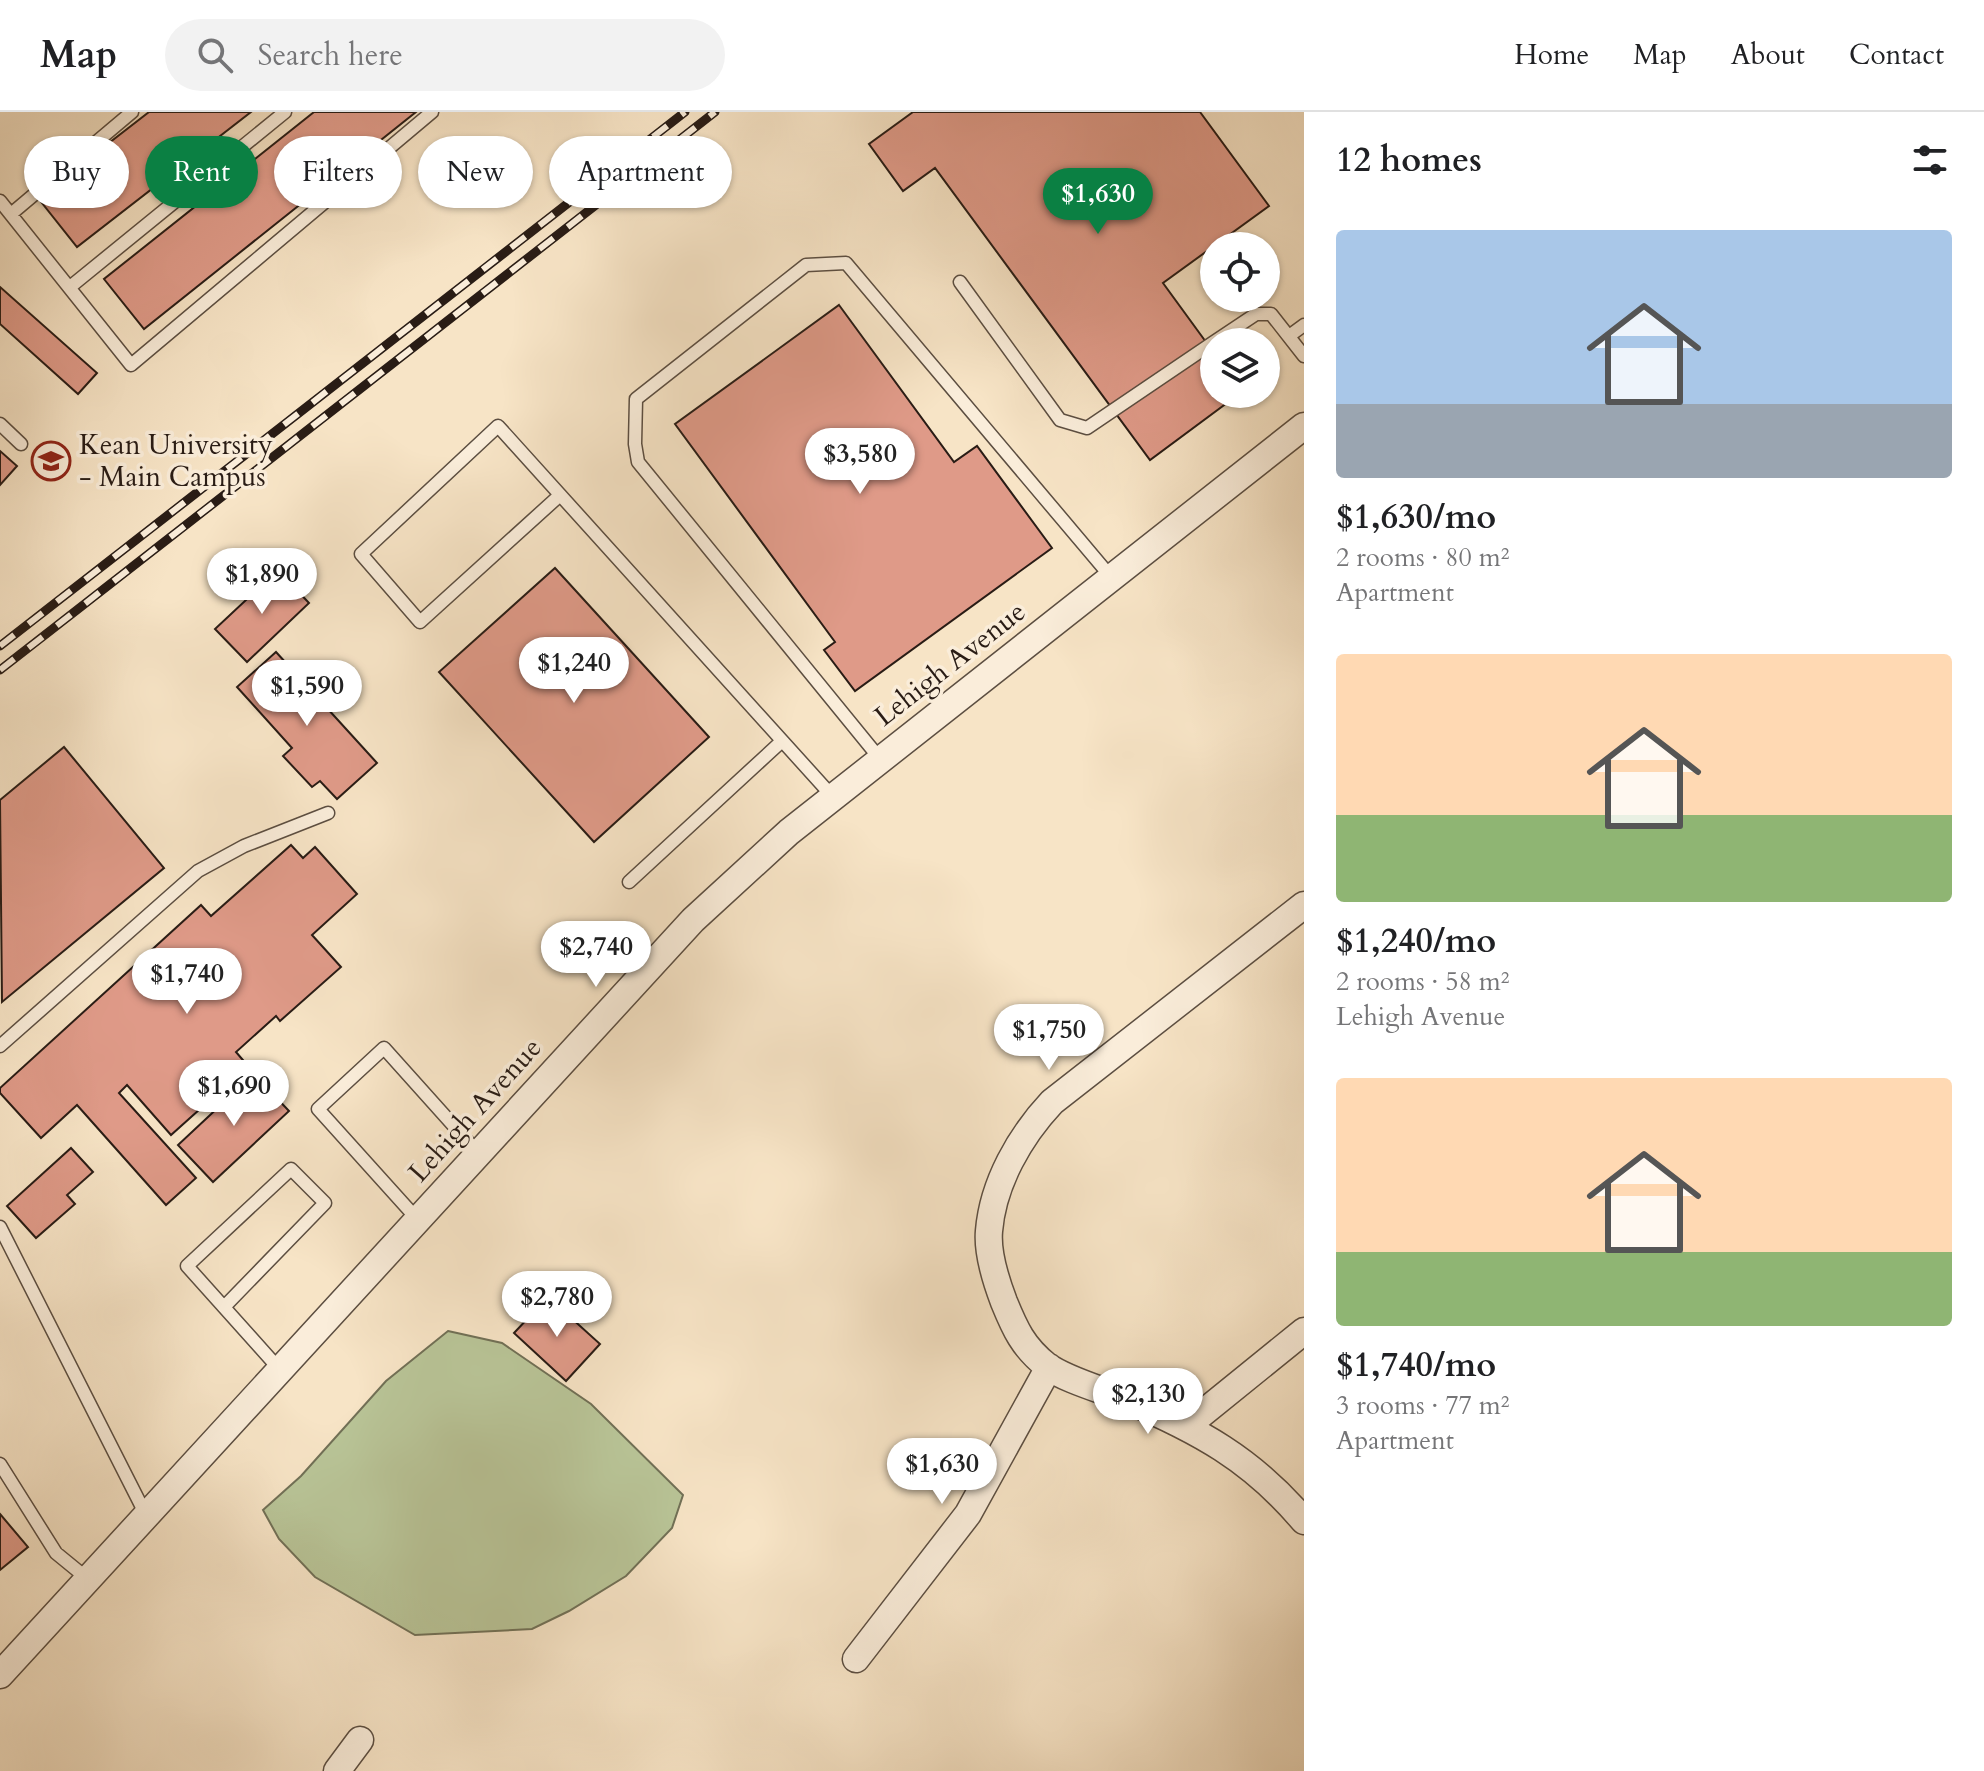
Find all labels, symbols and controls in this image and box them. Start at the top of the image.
search box [165,19,725,91]
text: Map [40,29,117,81]
icon: search [193,33,237,77]
text: Search here [257,35,403,76]
text: Home [1514,36,1589,74]
text: Map [1633,36,1687,74]
text: About [1731,36,1805,74]
text: Contact [1849,36,1944,74]
chip: Buy [24,136,129,208]
chip: Rent [145,136,258,208]
chip: Filters [274,136,402,208]
chip: New [418,136,533,208]
chip: Apartment [549,136,732,208]
text: 12 homes [1336,137,1482,183]
icon: filters [1908,138,1952,182]
pin: $1,630 [1033,168,1163,236]
text: $1,630 [1061,176,1135,211]
map controls [1200,232,1280,408]
button: locate [1200,232,1280,312]
icon: home [1572,282,1716,426]
button: layers [1200,328,1280,408]
place label: Kean University - Main Campus [79,426,273,496]
pin: $3,580 [795,428,925,496]
text: $3,580 [823,436,897,471]
school or university icon: Kean University - Main Campus [30,440,72,482]
text: $1,630/mo [1336,494,1496,540]
text: 2 rooms · 80 m² [1336,540,1509,575]
pin: $1,890 [197,548,327,616]
text: $1,890 [225,556,299,591]
text: Apartment [1336,575,1454,610]
street label: Lehigh Avenue [866,593,1034,735]
pin: $1,240 [509,637,639,705]
text: $1,240 [537,645,611,680]
pin: $1,590 [242,660,372,728]
text: $1,590 [270,668,344,703]
icon: home [1572,706,1716,850]
text: $1,240/mo [1336,918,1496,964]
pin: $2,740 [531,921,661,989]
text: $2,740 [559,929,633,964]
pin: $1,740 [122,948,252,1016]
text: $1,740 [150,956,224,991]
text: 2 rooms · 58 m² [1336,964,1509,999]
text: Lehigh Avenue [1336,999,1505,1034]
pin: $1,750 [984,1004,1114,1072]
text: $1,750 [1012,1012,1086,1047]
street label: Lehigh Avenue [400,1030,550,1190]
pin: $1,690 [169,1060,299,1128]
text: $1,690 [197,1068,271,1103]
icon: home [1572,1130,1716,1274]
pin: $2,780 [492,1271,622,1339]
text: $2,780 [520,1279,594,1314]
text: $1,740/mo [1336,1342,1496,1388]
pin: $2,130 [1083,1368,1213,1436]
text: $2,130 [1111,1376,1185,1411]
text: 3 rooms · 77 m² [1336,1388,1509,1423]
text: Apartment [1336,1423,1454,1458]
pin: $1,630 [877,1438,1007,1506]
text: $1,630 [905,1446,979,1481]

